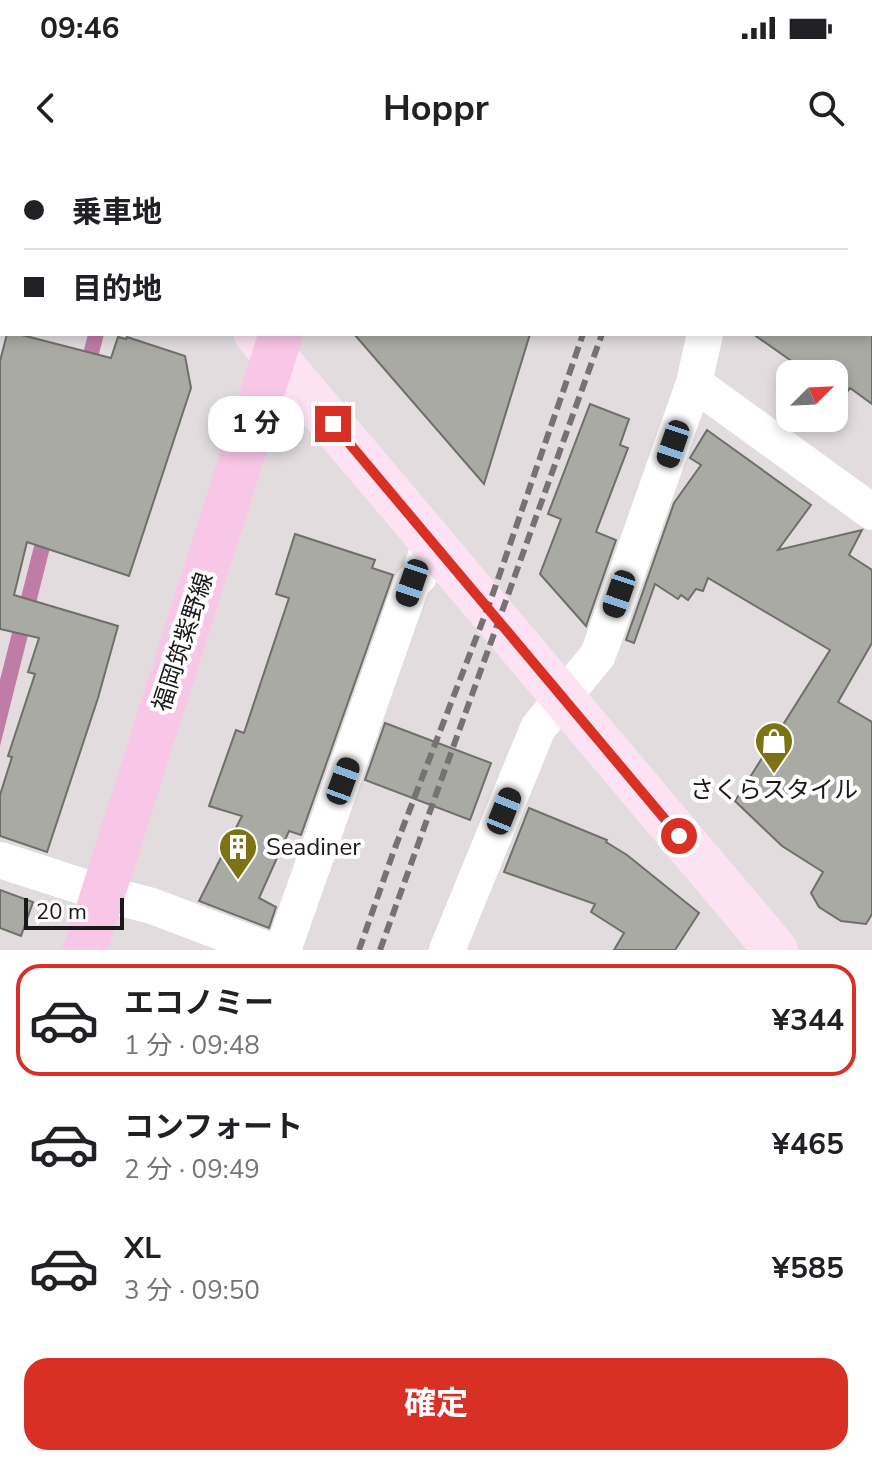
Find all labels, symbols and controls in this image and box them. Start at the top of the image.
text: 09:46 [40,8,119,49]
text: Hoppr [383,84,489,133]
icon: back [24,86,68,130]
icon: search [804,86,848,130]
text: 乗車地 [72,192,162,233]
text: 目的地 [72,269,162,310]
north arrow [776,360,848,432]
map controls [776,360,848,432]
callout: 1 分 [209,396,305,452]
text: 1 分 [232,406,280,441]
route end [315,406,351,442]
car [654,417,692,471]
car [393,556,431,610]
car [600,567,638,621]
street label: 福岡筑紫野線 [146,569,220,715]
shop icon: さくらスタイル [753,720,795,775]
car [324,754,362,808]
place label: さくらスタイル [690,774,858,806]
car [484,784,524,838]
route start [661,818,697,854]
building icon: Seadiner [217,826,259,881]
place label: Seadiner [266,831,361,863]
scale bar [24,894,124,930]
text: 20 m [36,897,87,927]
text: エコノミー [124,983,274,1024]
icon: car [28,984,100,1056]
text: ¥344 [772,1000,844,1041]
text: 1 分 · 09:48 [124,1028,260,1063]
text: コンフォート [124,1107,303,1148]
icon: car [28,1108,100,1180]
text: ¥465 [772,1124,844,1165]
text: 2 分 · 09:49 [124,1152,260,1187]
text: XL [124,1228,161,1269]
icon: car [28,1232,100,1304]
text: ¥585 [772,1248,844,1289]
text: 3 分 · 09:50 [124,1273,260,1308]
button: 確定 [24,1358,848,1450]

